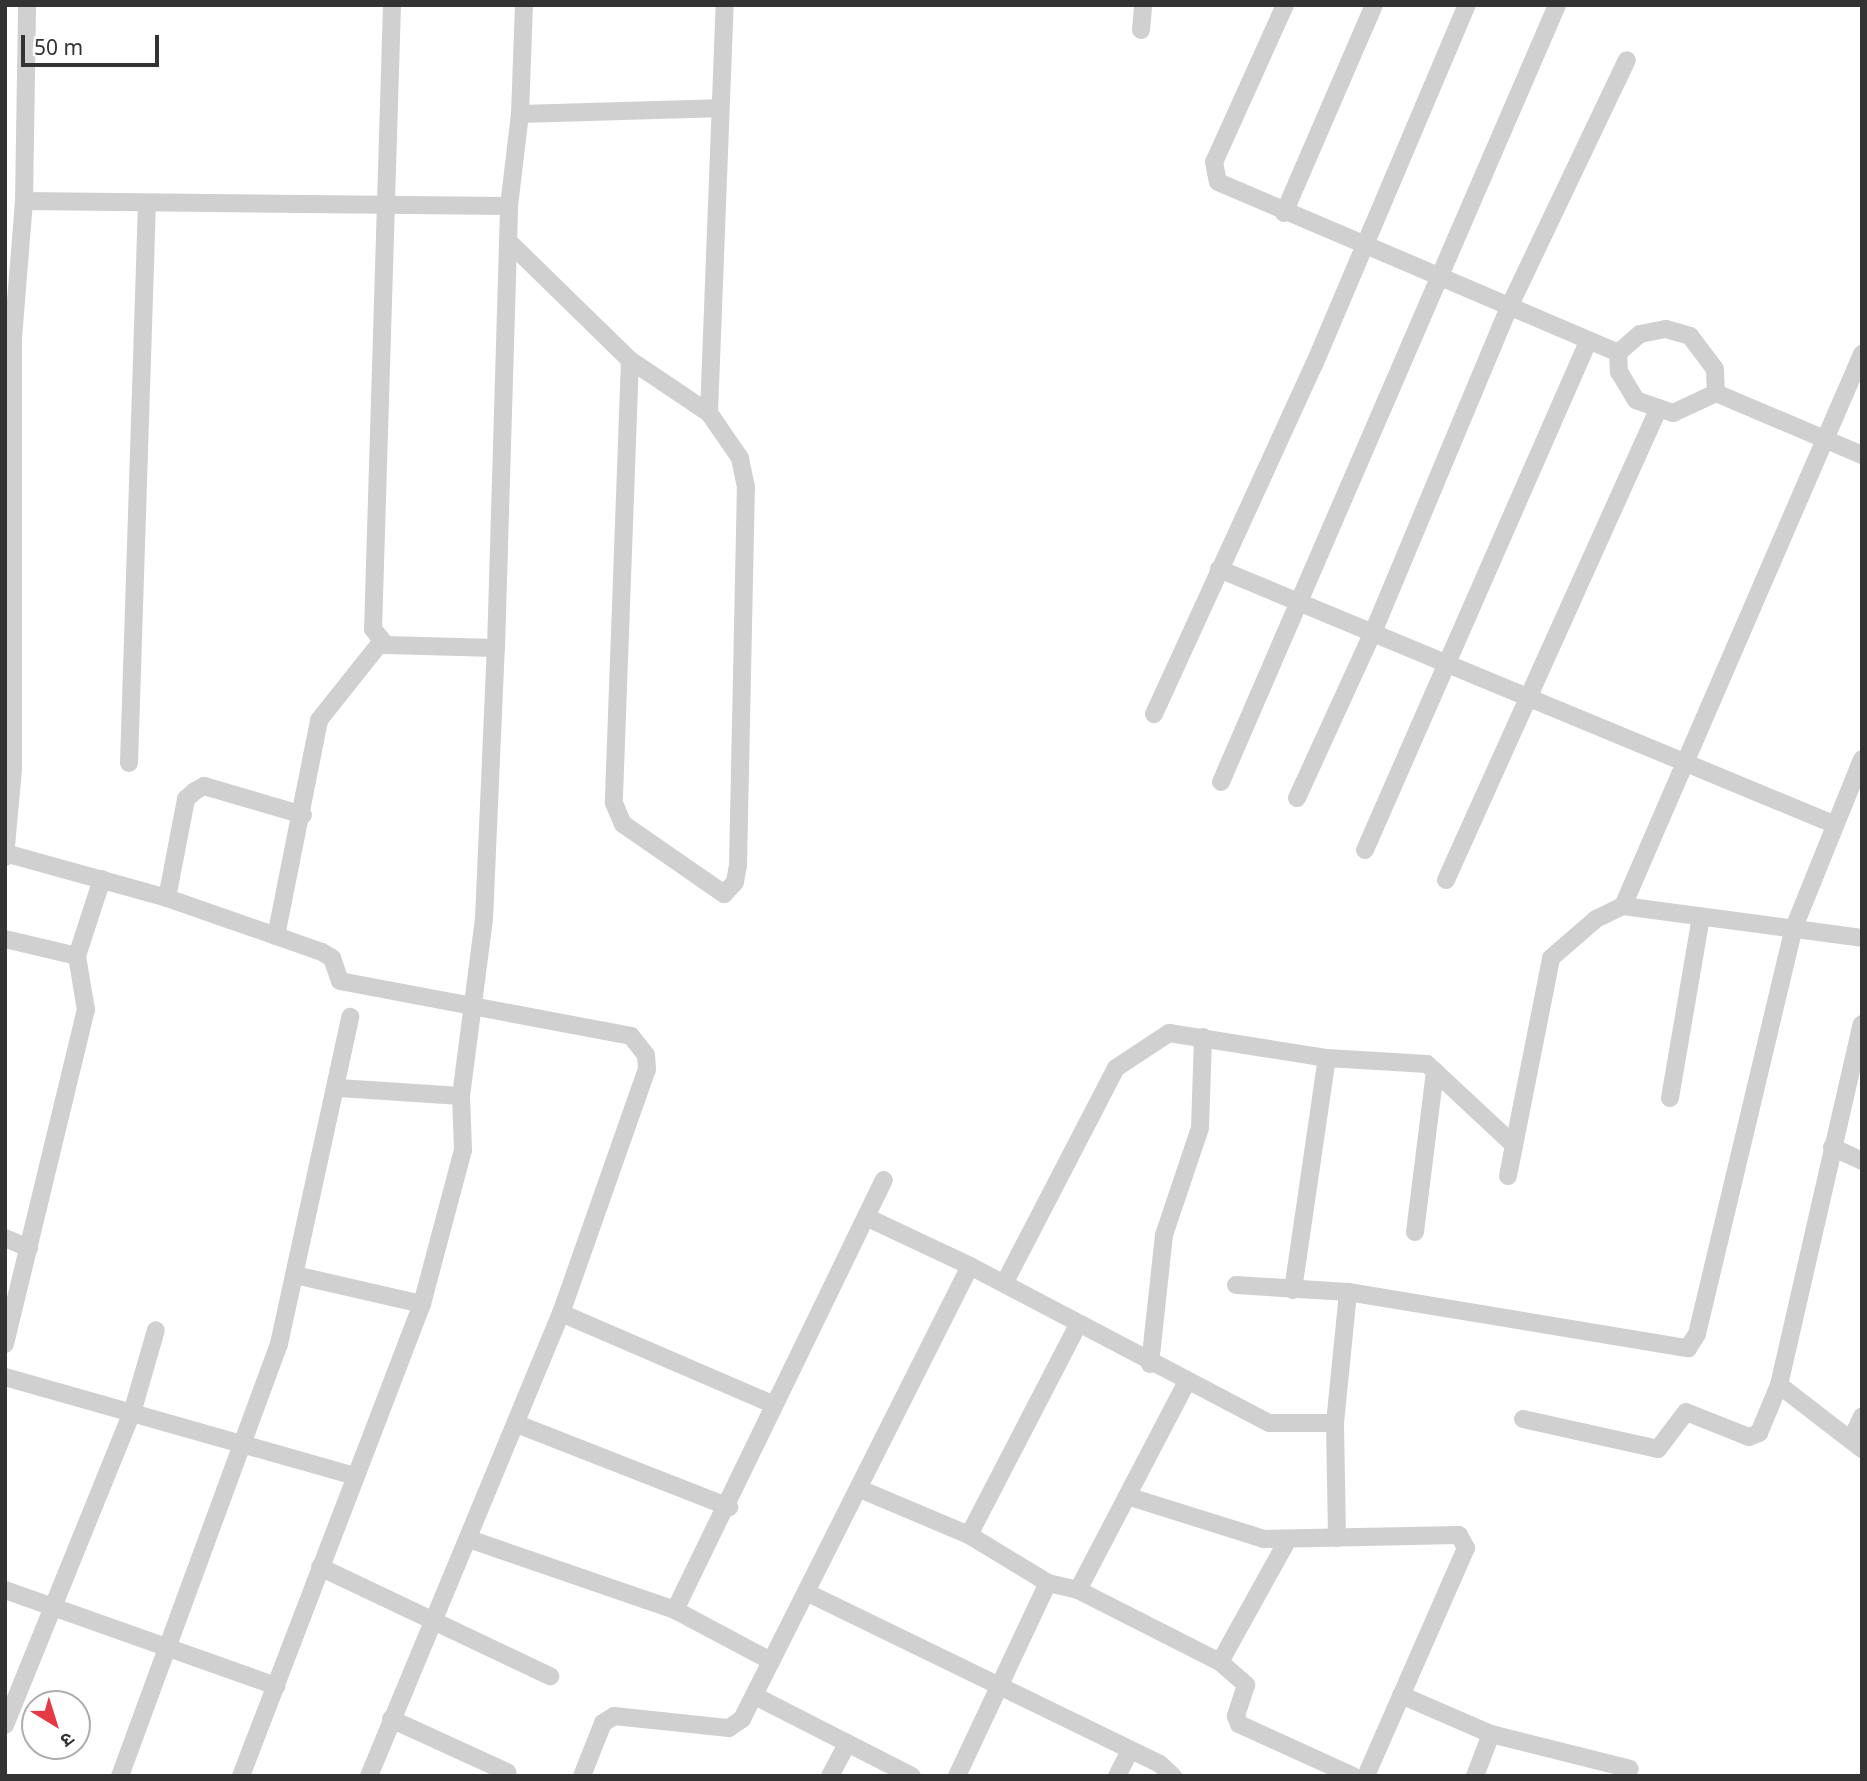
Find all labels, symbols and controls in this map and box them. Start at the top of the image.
scale bar [24,21,163,65]
text: 50 m [34,33,83,61]
north arrow [21,1690,91,1760]
text: उ [55,1726,80,1754]

